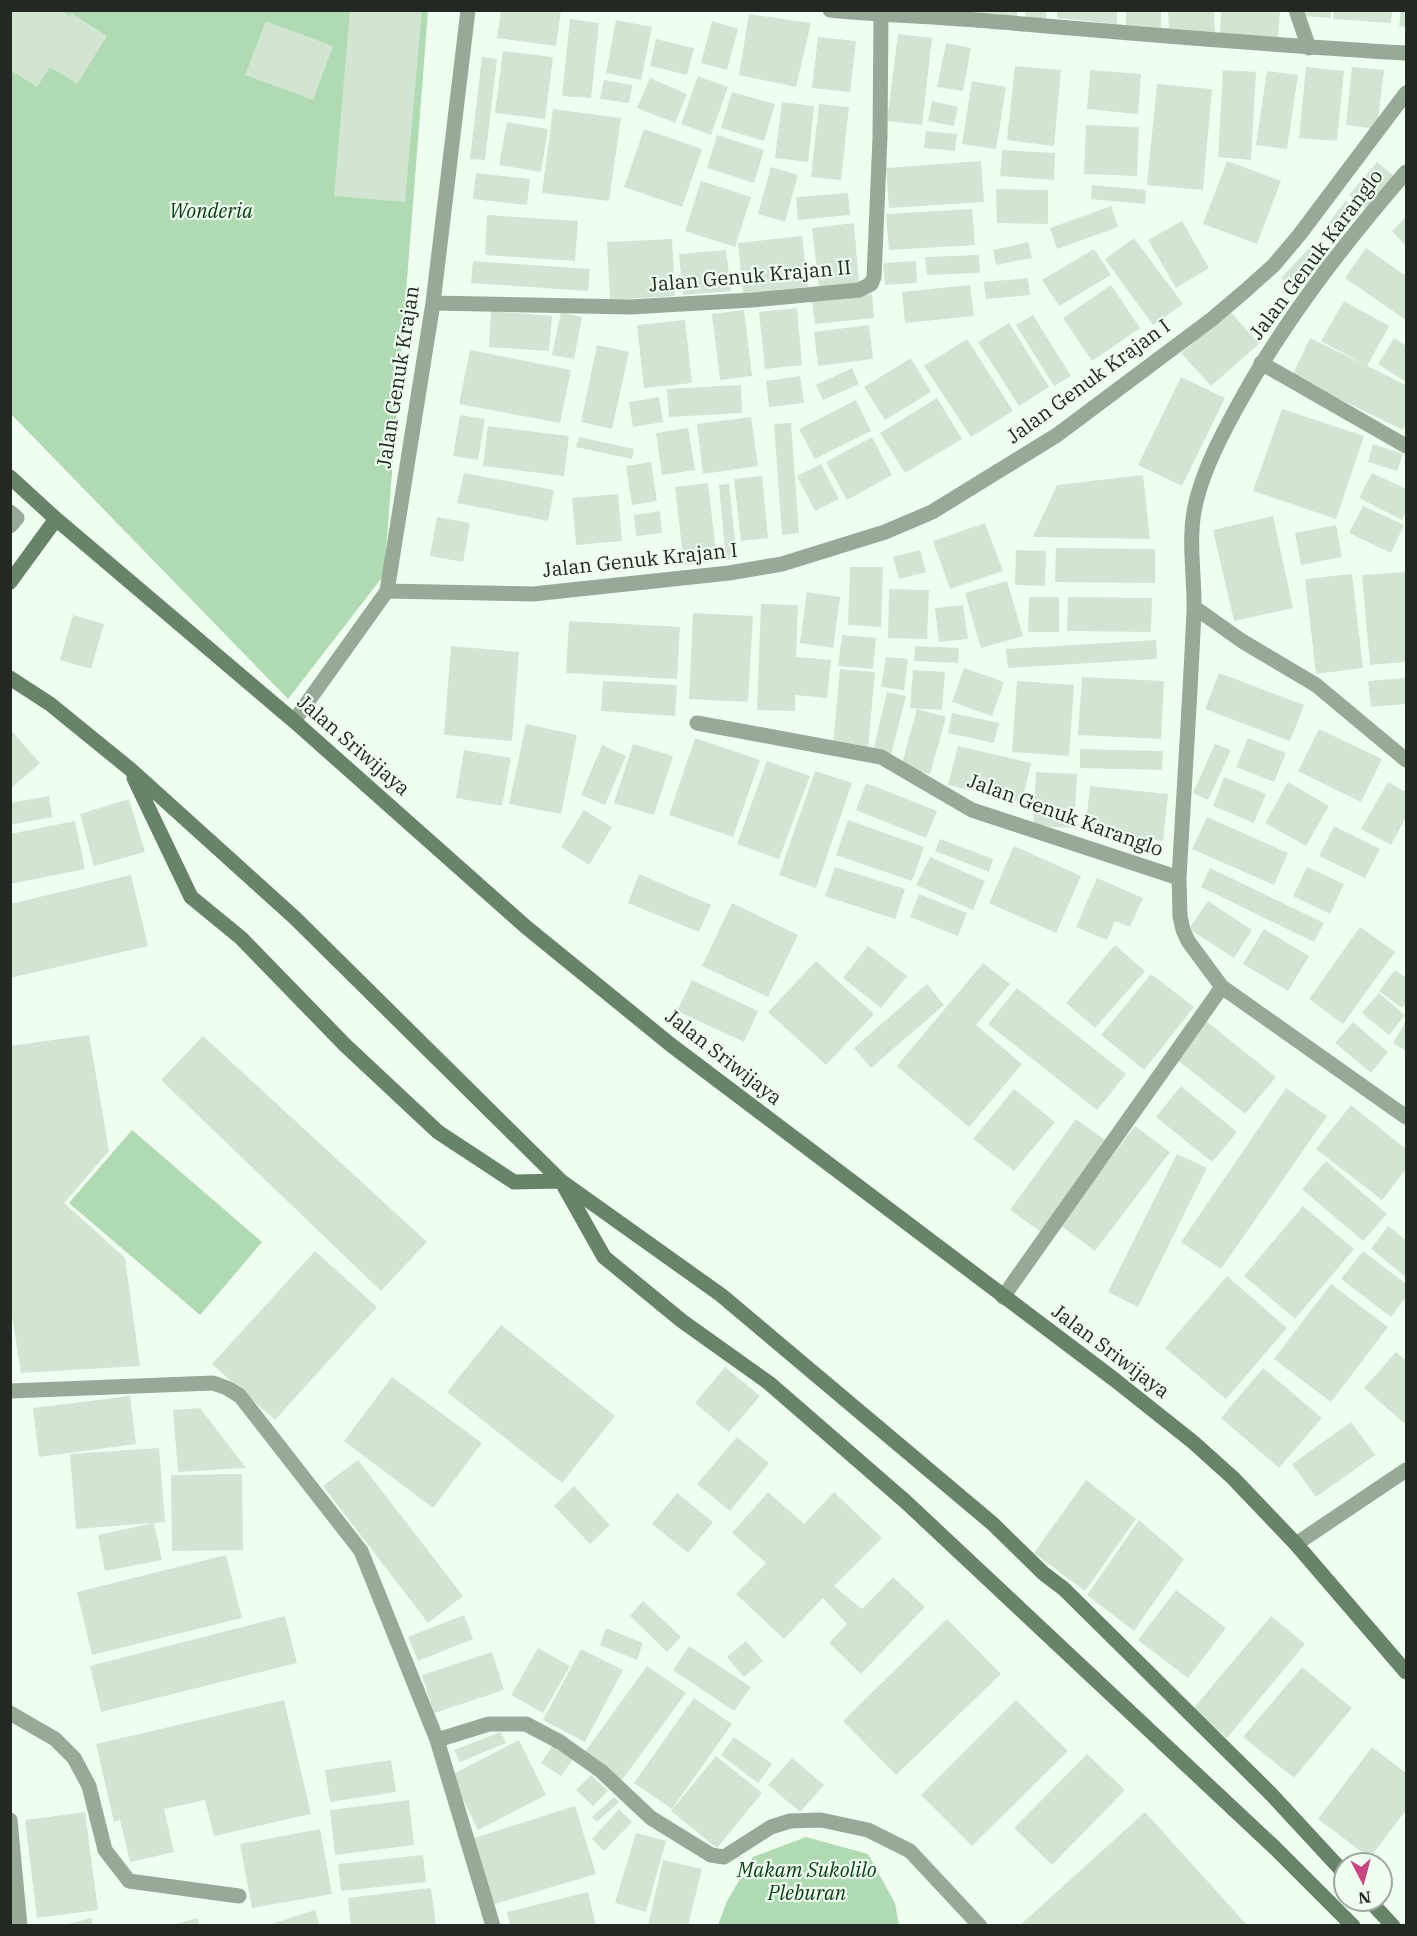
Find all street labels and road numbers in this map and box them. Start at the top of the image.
street label: Jalan Genuk Karanglo [1245,165,1389,345]
street label: Jalan Genuk Krajan II [648,256,852,298]
street label: Jalan Genuk Krajan [373,284,425,470]
street label: Jalan Genuk Krajan I [1003,315,1175,449]
street label: Jalan Genuk Krajan I [541,539,739,583]
street label: Jalan Sriwijaya [292,691,414,801]
street label: Jalan Genuk Karanglo [964,769,1166,863]
street label: Jalan Sriwijaya [660,1005,786,1111]
street label: Jalan Sriwijaya [1046,1300,1174,1404]

